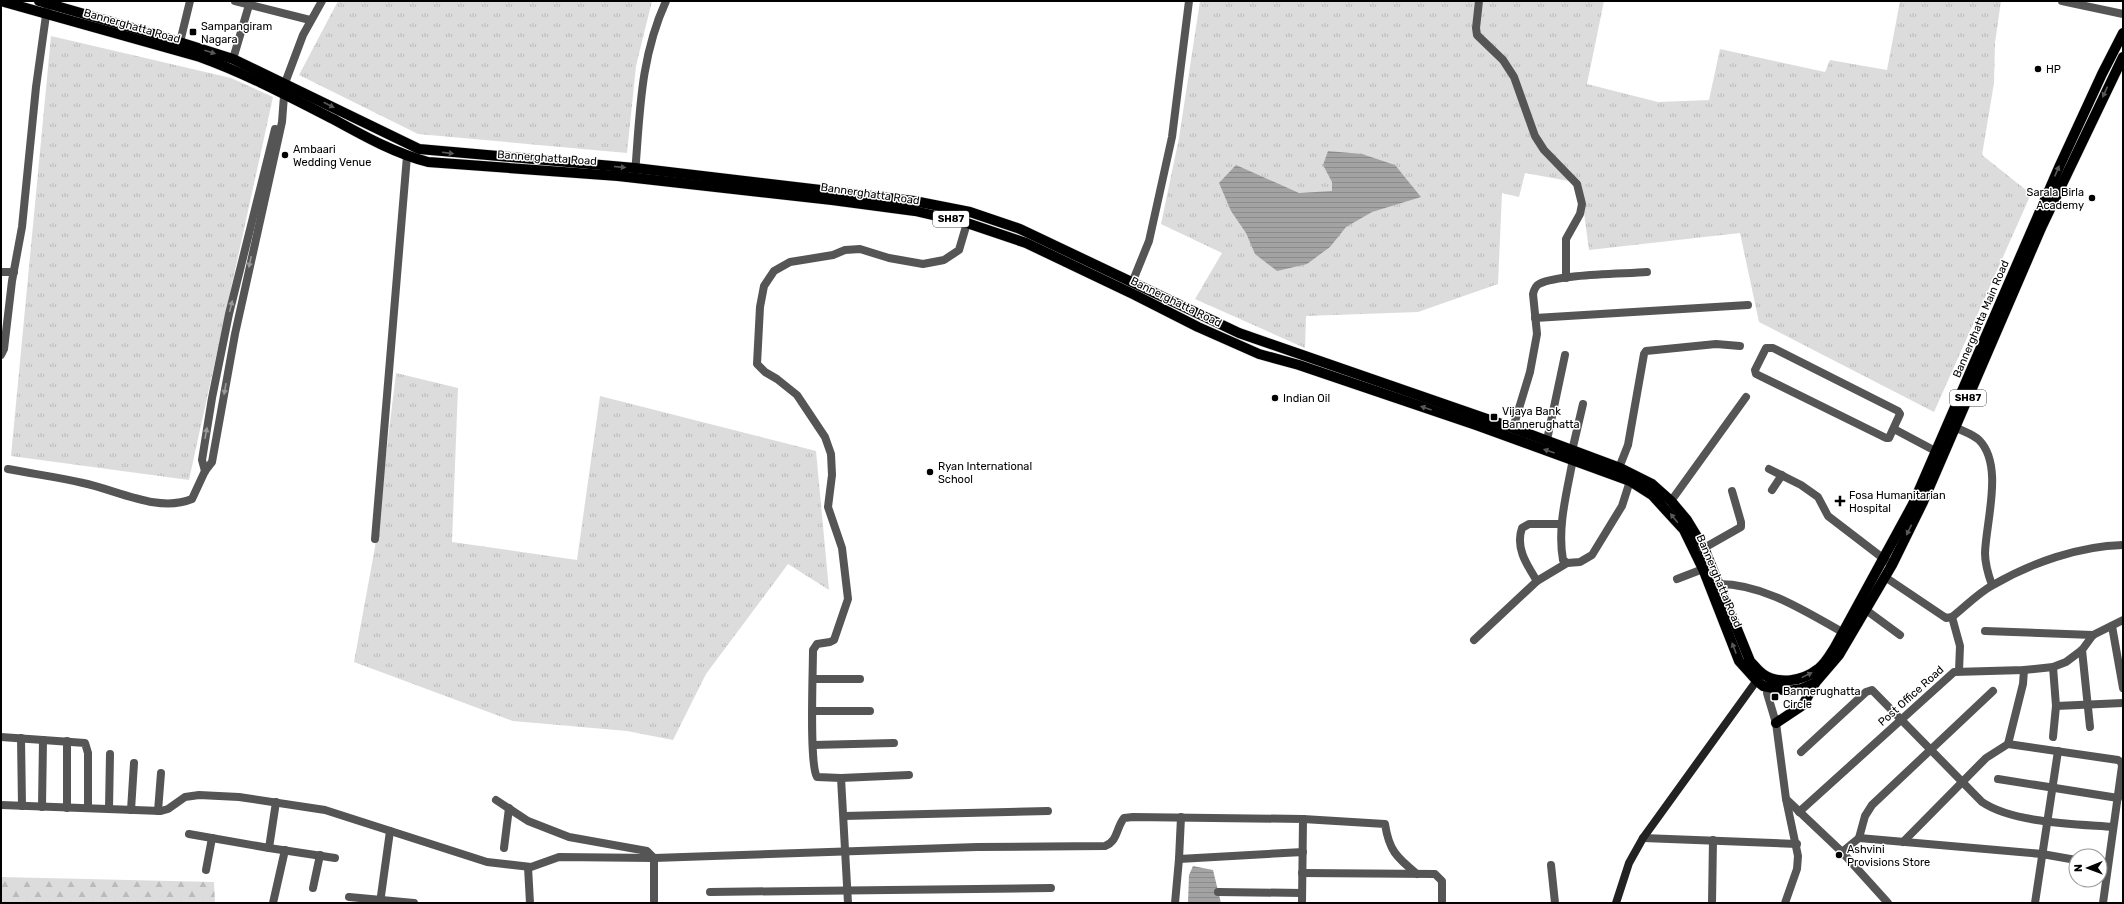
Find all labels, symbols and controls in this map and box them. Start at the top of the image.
street label: Bannerghatta Road [82,6,182,46]
place label: Sampangiram Nagara [201,20,272,46]
marker: Sampangiram Nagara [188,27,198,37]
one-way arrow [205,49,217,55]
place label: HP [2046,63,2061,76]
marker: HP [2033,64,2043,74]
one-way arrow [2102,86,2108,97]
one-way arrow [323,102,334,108]
place label: Ambaari Wedding Venue [293,143,371,169]
street label: Bannerghatta Road [497,148,597,168]
marker: Ambaari Wedding Venue [280,150,290,160]
one-way arrow [442,150,454,156]
one-way arrow [614,163,626,170]
one-way arrow [2055,165,2061,177]
street label: Bannerghatta Road [820,181,920,207]
place label: Sarala Birla Academy [2027,186,2084,212]
marker: Sarala Birla Academy [2087,193,2097,203]
road number: SH87 [933,211,969,227]
one-way arrow [247,255,253,268]
street label: Bannerghatta Main Road [1950,258,2012,380]
street label: Bannerghatta Road [1128,274,1224,330]
one-way arrow [229,300,235,312]
one-way arrow [222,383,228,395]
road number: SH87 [1950,390,1986,406]
place label: Indian Oil [1283,392,1330,405]
marker: Indian Oil [1270,393,1280,403]
one-way arrow [1420,405,1432,411]
place label: Vijaya Bank Bannerughatta [1502,405,1580,431]
marker: Vijaya Bank Bannerughatta [1489,412,1499,422]
one-way arrow [203,427,209,439]
one-way arrow [1543,448,1555,454]
place label: Ryan International School [938,460,1032,486]
marker: Ryan International School [925,467,935,477]
place label: Fosa Humanitarian Hospital [1849,489,1946,515]
marker: Fosa Humanitarian Hospital [1834,495,1846,507]
one-way arrow [1669,512,1678,523]
one-way arrow [1906,524,1912,536]
street label: Bannerghatta Road [1694,533,1744,629]
one-way arrow [1730,641,1736,653]
street label: Post Office Road [1876,663,1946,729]
one-way arrow [1802,672,1813,678]
place label: Bannerughatta Circle [1783,685,1861,711]
marker: Bannerughatta Circle [1770,692,1780,702]
place label: Ashvini Provisions Store [1847,843,1930,869]
north arrow [2068,848,2108,888]
marker: Ashvini Provisions Store [1834,850,1844,860]
text: N [2072,864,2085,872]

